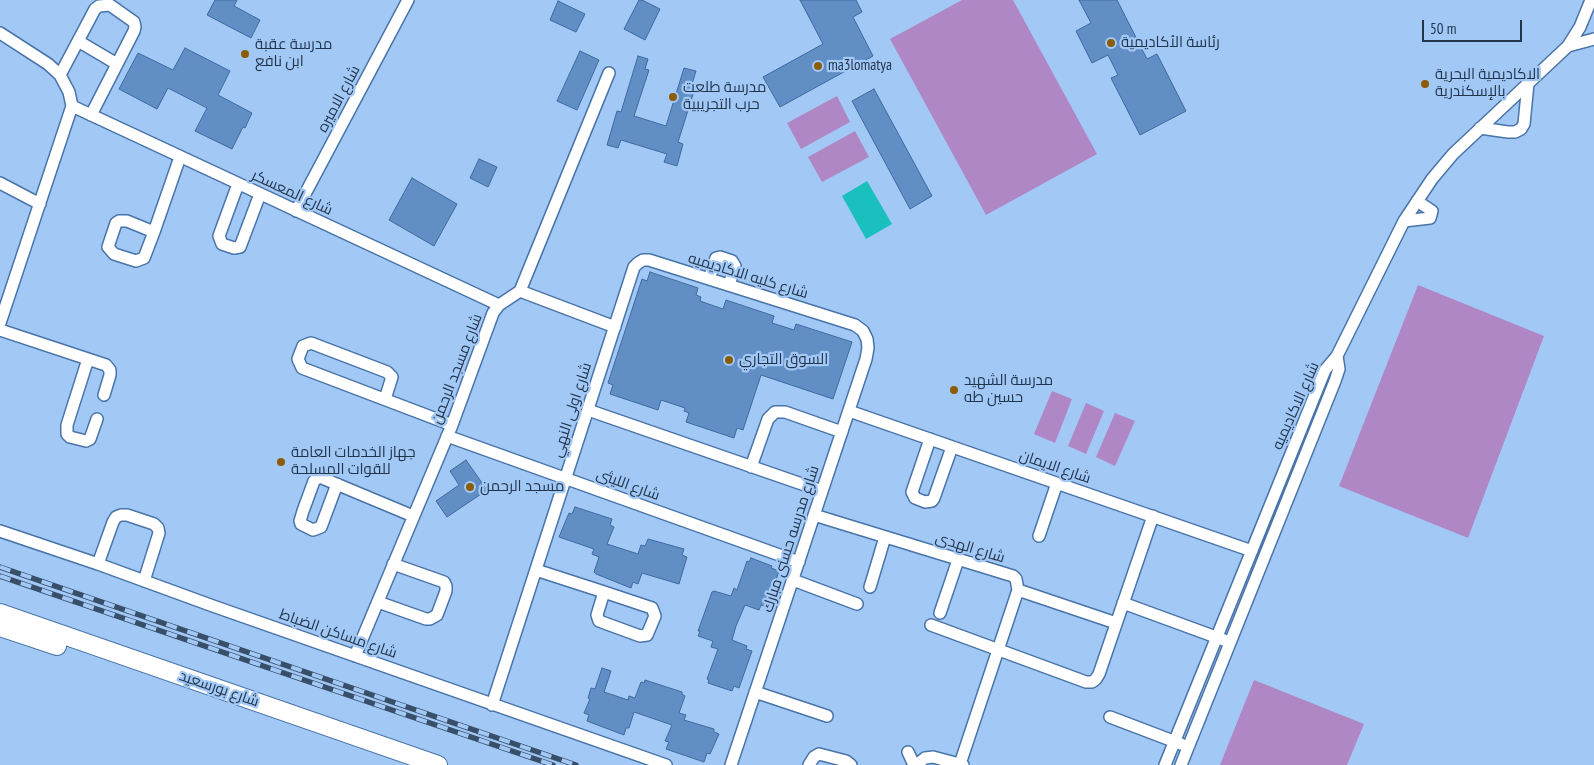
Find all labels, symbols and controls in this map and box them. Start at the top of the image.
scale bar [1424,10,1524,42]
text: 50 m [1430,19,1456,38]
place label: رئاسة الأكاديمية [1121,34,1220,52]
place label: مدرسة عقبة ابن نافع [255,36,332,71]
marker: رئاسة الأكاديمية [1105,37,1117,49]
marker: مدرسة عقبة ابن نافع [239,48,251,60]
place label: ma3lomatya [828,57,892,75]
marker: ma3lomatya [812,60,824,72]
street label: شارع الاميره [314,62,364,136]
place label: الاكاديمية البحرية بالإسكندرية [1435,66,1540,101]
marker: الاكاديمية البحرية بالإسكندرية [1419,78,1431,90]
place label: مدرسة طلعت حرب التجريبية [683,79,766,114]
marker: مدرسة طلعت حرب التجريبية [667,91,679,103]
street label: شارع المعسكر [249,166,335,220]
street label: شارع كليه الاكاديميه [686,249,810,303]
street label: شارع مسجد الرحمن [428,311,486,427]
place label: السوق التجاري [739,351,828,369]
marker: السوق التجاري [723,354,735,366]
street label: شارع الاكاديميه [1269,359,1323,453]
street label: شارع اولى النهي [548,360,596,460]
place label: مدرسة الشهيد حسين طه [964,372,1053,407]
marker: مدرسة الشهيد حسين طه [948,384,960,396]
place label: جهاز الخدمات العامة للقوات المسلحة [291,444,416,479]
street label: شارع الايمان [1017,446,1093,488]
marker: جهاز الخدمات العامة للقوات المسلحة [275,456,287,468]
street label: شارع مدرسه حسنى مبارك [759,463,823,615]
street label: شارع الليثى [594,465,662,505]
place label: مسجد الرحمن [480,478,564,496]
marker: مسجد الرحمن [464,481,476,493]
street label: شارع الهدى [933,529,1007,567]
street label: شارع مساكن الضباط [277,605,399,663]
street label: شارع بورسعيد [177,667,261,711]

